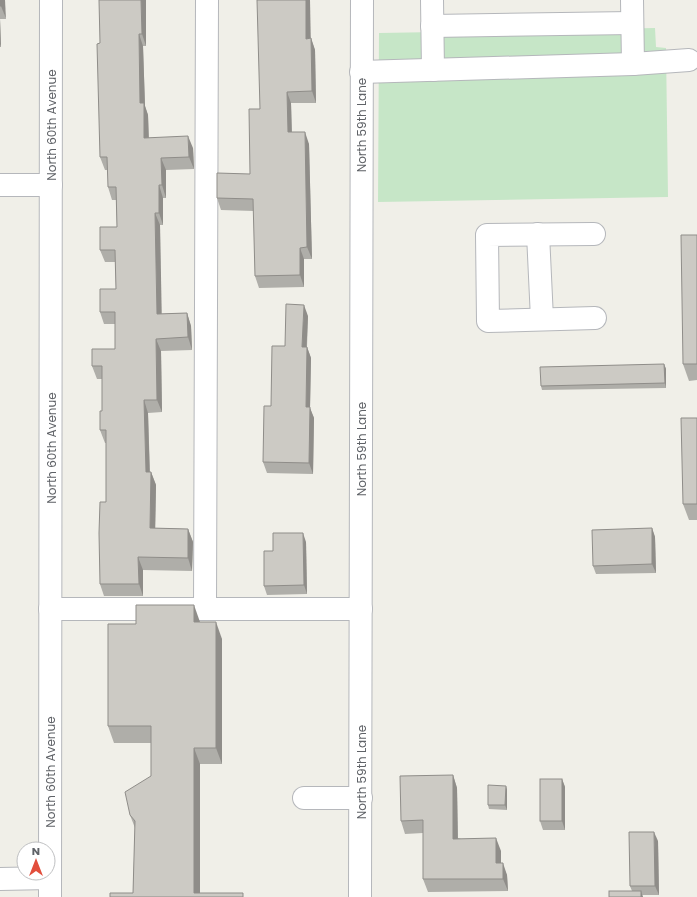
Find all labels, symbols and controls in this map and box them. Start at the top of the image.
street label: North 60th Avenue [43,69,60,181]
street label: North 59th Lane [353,78,370,172]
street label: North 60th Avenue [43,392,60,504]
street label: North 59th Lane [353,402,370,496]
street label: North 60th Avenue [42,716,59,828]
street label: North 59th Lane [353,725,370,819]
north arrow [16,841,56,881]
text: N [32,843,40,859]

